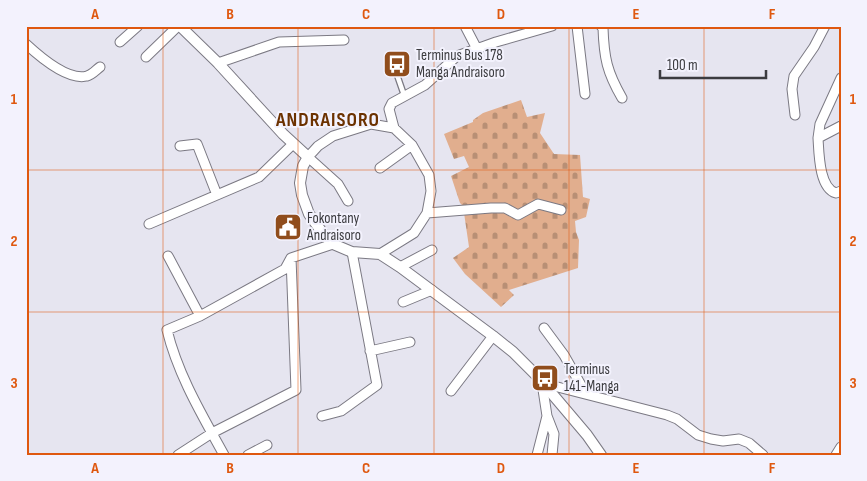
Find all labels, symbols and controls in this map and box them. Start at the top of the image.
text: A [90,5,99,24]
text: B [226,5,234,24]
text: C [362,5,370,24]
text: D [497,5,505,24]
text: E [633,5,640,24]
text: F [769,5,776,24]
place label: Terminus Bus 178 Manga Andraisoro [416,46,505,82]
scale bar [660,48,766,80]
bus stop icon: Terminus Bus 178 Manga Andraisoro [382,49,412,79]
text: 100 m [667,56,698,75]
text: 1 [11,90,18,109]
text: 1 [850,90,857,109]
district label: ANDRAISORO [275,108,380,132]
place label: Fokontany Andraisoro [306,209,361,245]
public building icon: Fokontany Andraisoro [273,212,303,242]
text: 2 [10,232,18,251]
text: 2 [849,232,857,251]
place label: Terminus 141-Manga [564,360,619,396]
bus stop icon: Terminus 141-Manga [530,363,560,393]
text: 3 [10,374,18,393]
text: 3 [849,374,857,393]
text: A [90,459,99,478]
text: B [226,459,234,478]
text: C [362,459,370,478]
text: D [497,459,505,478]
text: E [633,459,640,478]
text: F [769,459,776,478]

